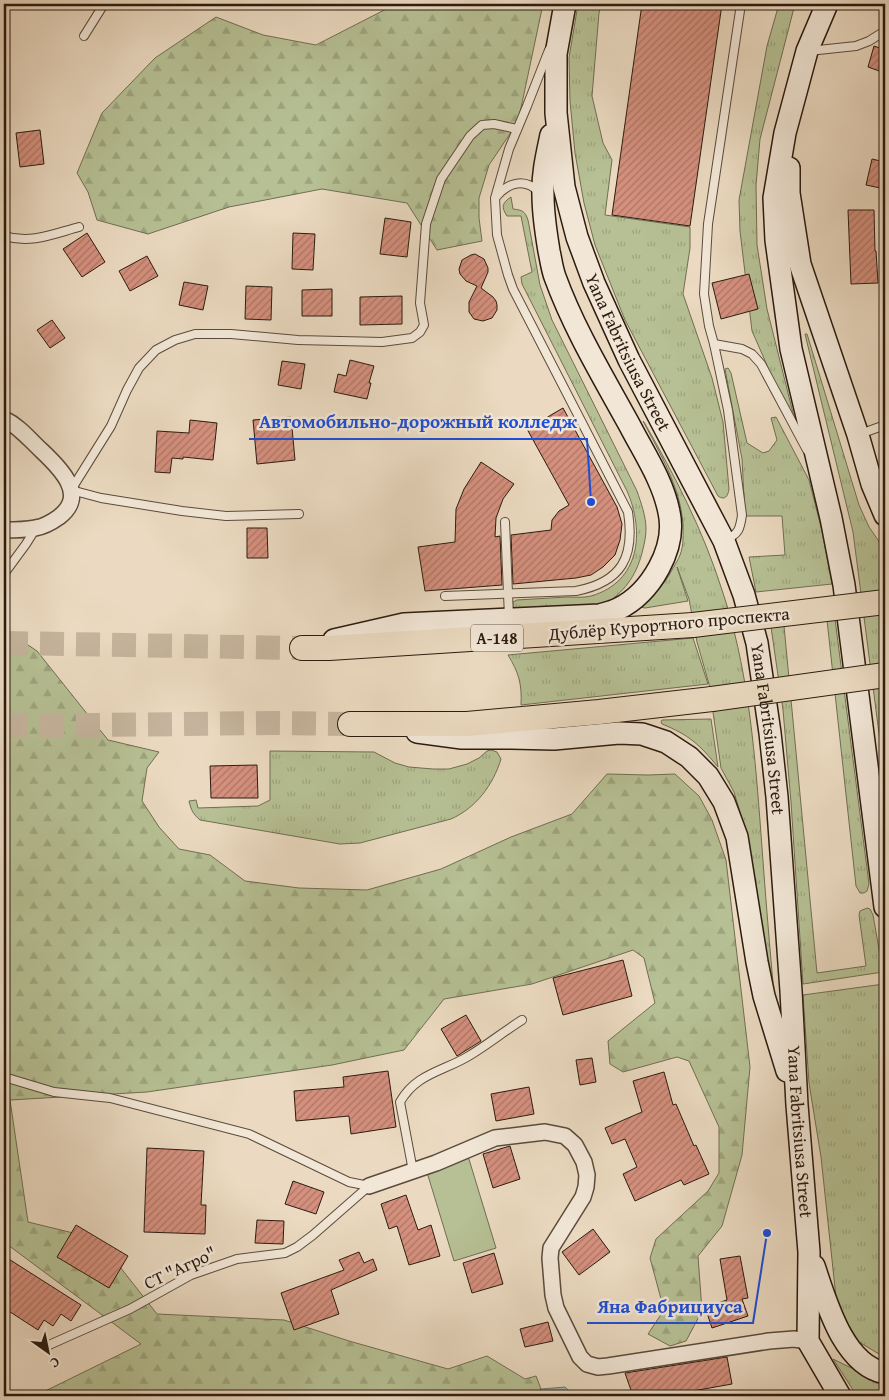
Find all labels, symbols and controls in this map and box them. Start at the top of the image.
street label: Yana Fabritsiusa Street [579,269,678,436]
callout: Автомобильно-дорожный колледж [249,405,587,439]
text: Автомобильно-дорожный колледж [259,407,578,435]
street label: Дублёр Курортного проспекта [546,599,791,648]
road number: А-148 [471,624,523,651]
street label: Yana Fabritsiusa Street [744,641,792,816]
street label: Yana Fabritsiusa Street [781,1045,820,1219]
street label: СТ "Агро" [139,1239,220,1296]
callout: Яна Фабрициуса [587,1289,753,1323]
text: Яна Фабрициуса [596,1292,743,1320]
north arrow [22,1328,72,1378]
text: С [46,1352,64,1373]

